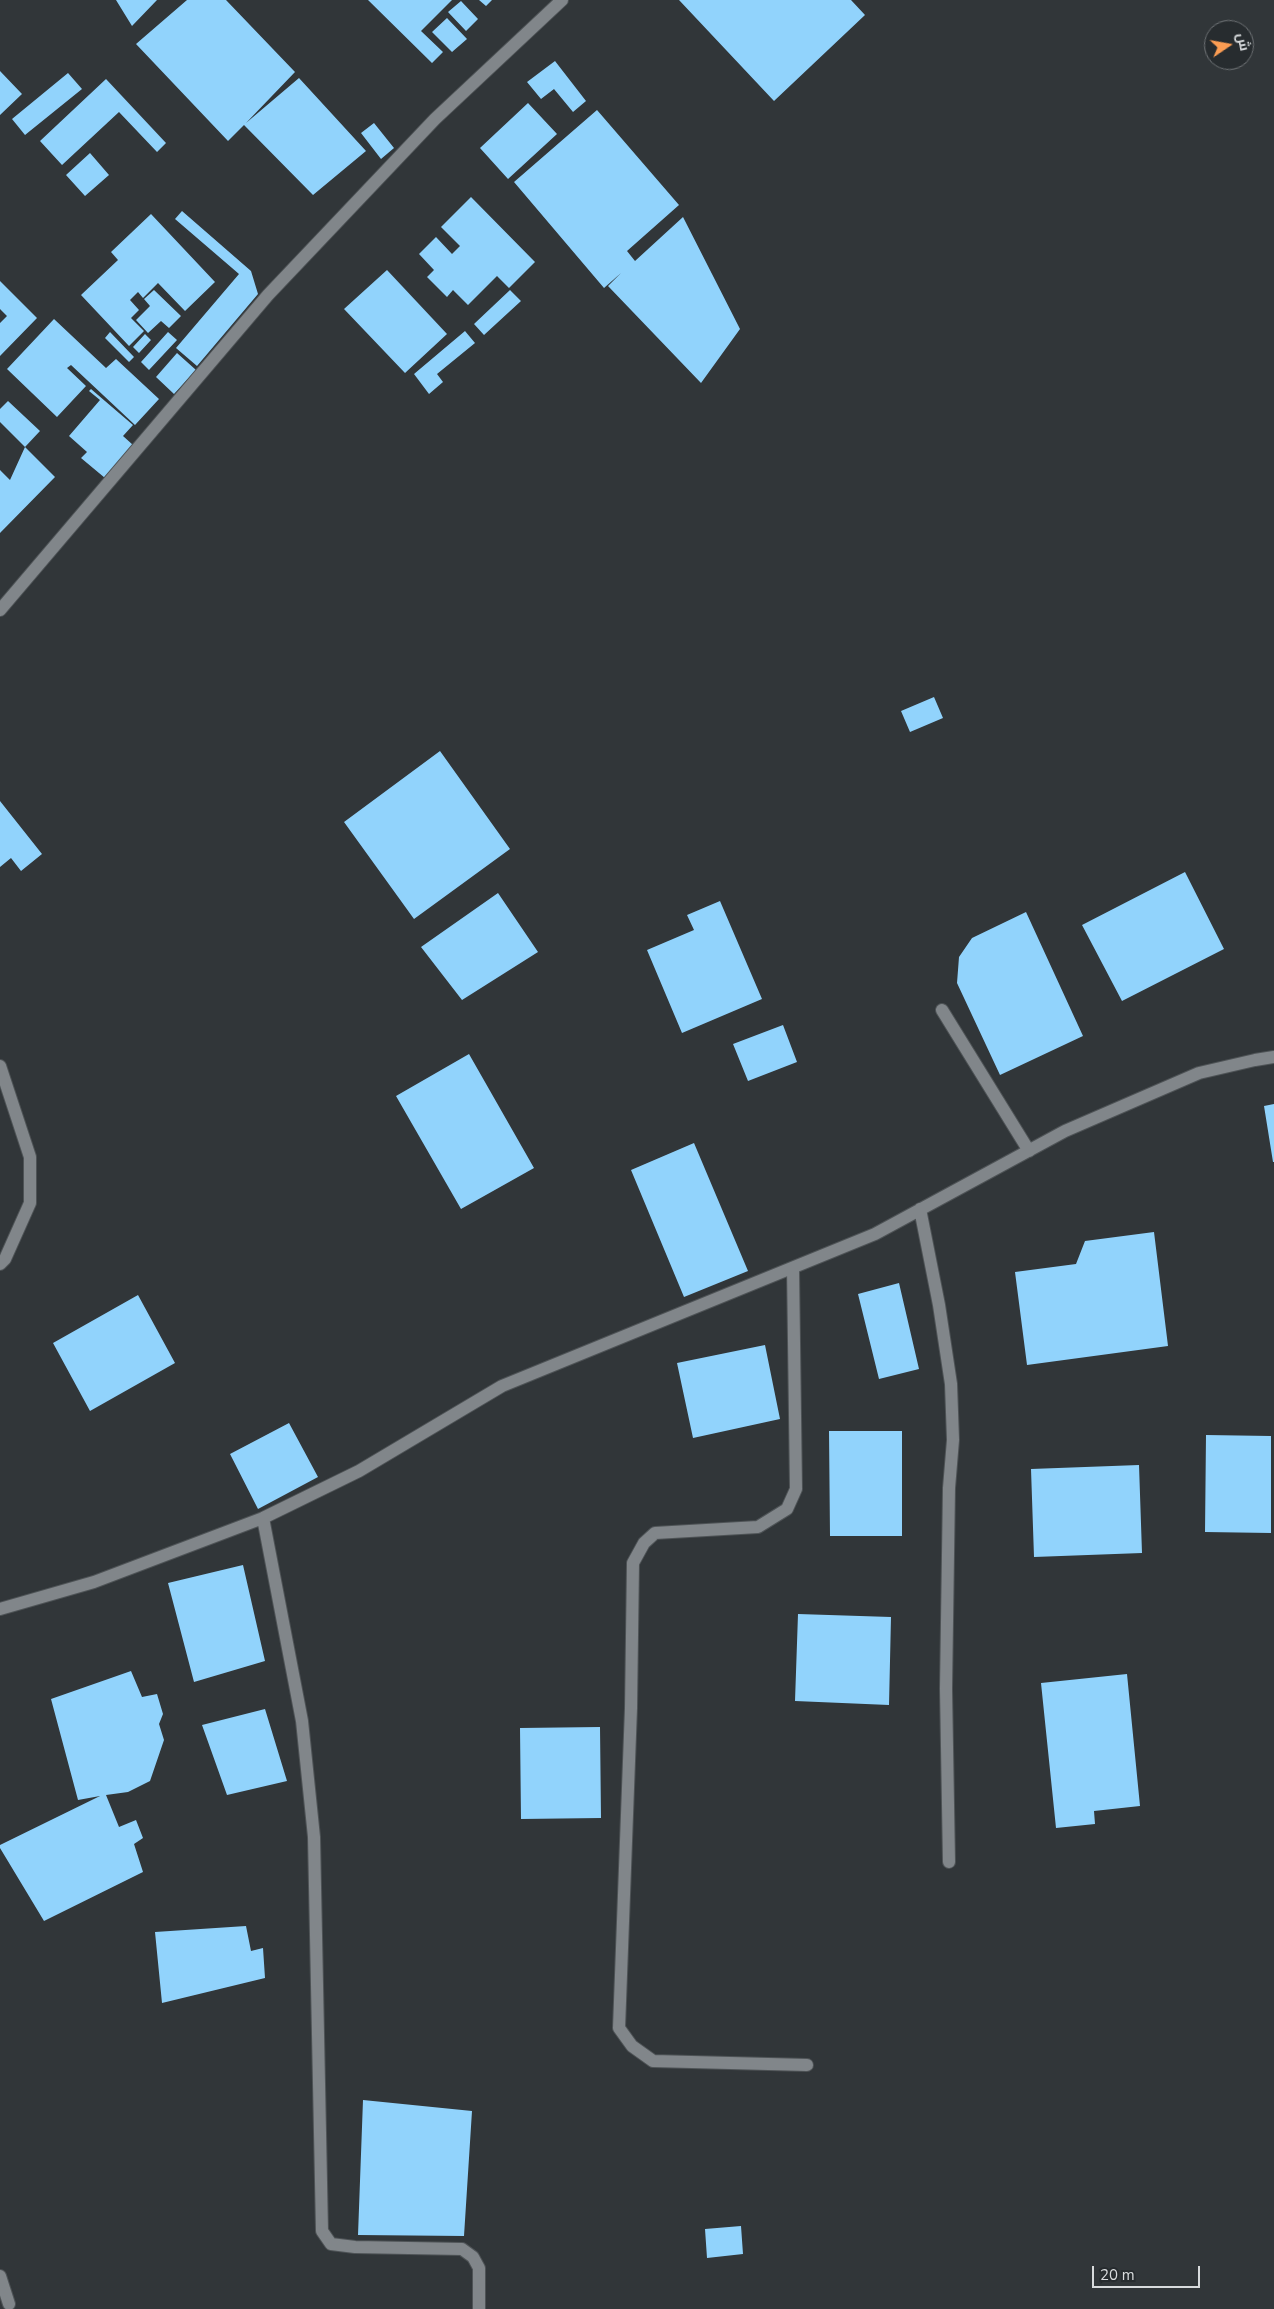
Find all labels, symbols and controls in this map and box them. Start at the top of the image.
north arrow [1204,20,1254,70]
text: ش [1232,31,1254,53]
scale bar [1094,2256,1202,2288]
text: 20 m [1100,2265,1135,2285]

